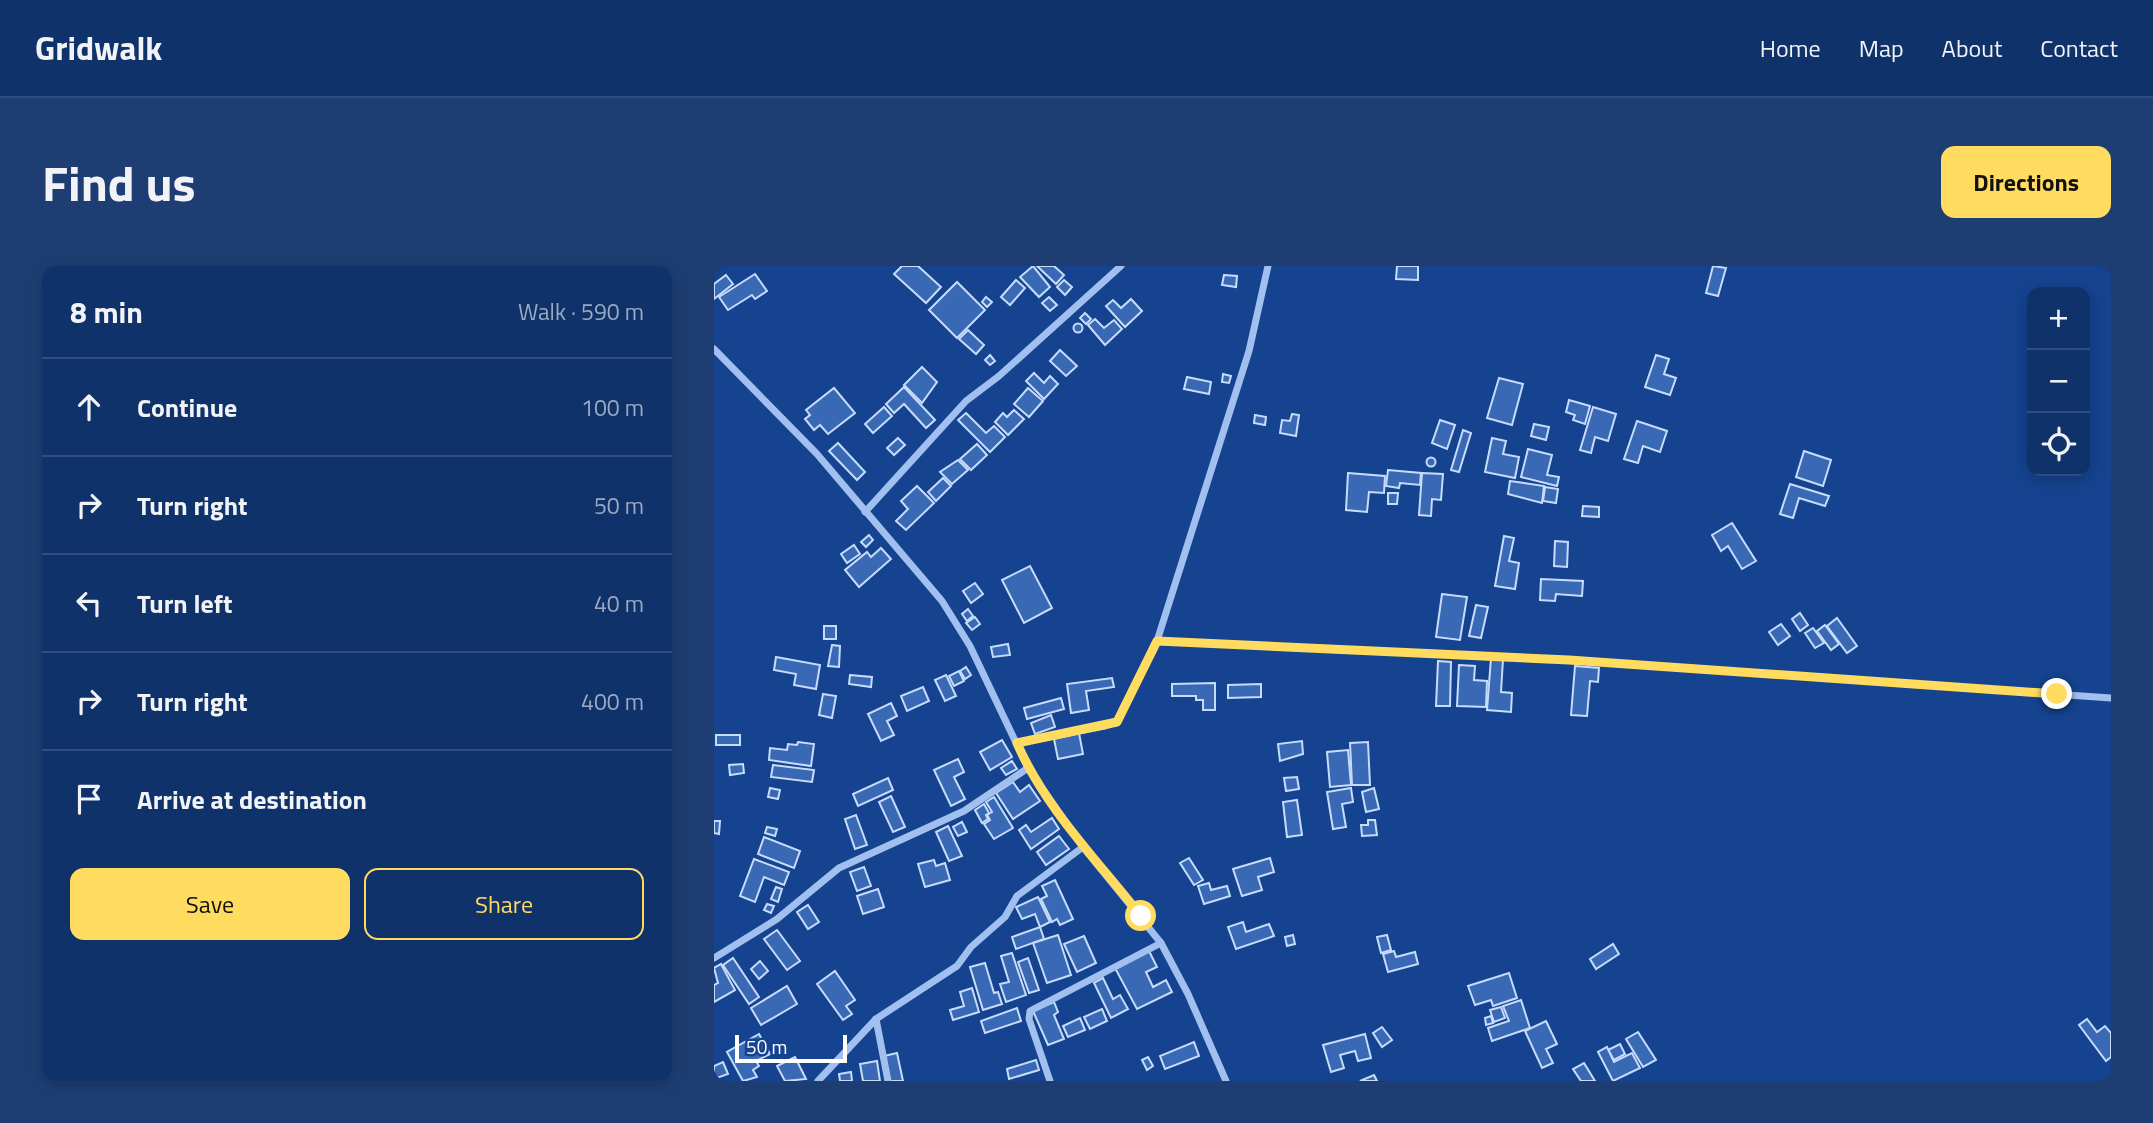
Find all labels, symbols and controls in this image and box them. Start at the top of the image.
text: Gridwalk [35,23,162,73]
text: Home [1760,30,1821,66]
text: Map [1859,30,1904,66]
text: About [1942,30,2002,66]
text: Contact [2040,30,2118,66]
text: Find us [42,145,196,220]
button: Directions [1941,146,2111,218]
map controls [2027,287,2090,476]
button: + [2027,287,2090,350]
text: 8 min [70,289,143,335]
text: Walk · 590 m [518,294,644,329]
button: − [2027,350,2090,413]
icon: ahead [70,388,108,426]
text: Continue [137,388,237,427]
text: 100 m [581,390,644,425]
button: locate [2027,413,2090,476]
icon: right [70,486,108,524]
text: Turn right [137,486,248,525]
text: 50 m [594,488,644,523]
icon: left [70,584,108,622]
text: Turn left [137,584,232,623]
text: 40 m [594,586,644,621]
route end [2041,678,2072,709]
icon: right [70,682,108,720]
text: Turn right [137,682,248,721]
text: 400 m [581,684,644,719]
icon: arrive [70,780,108,818]
text: Arrive at destination [137,780,367,819]
button: Save [70,868,350,940]
button: Share [364,868,644,940]
route start [1125,900,1156,931]
scale bar [735,1032,847,1064]
text: 50 m [746,1032,787,1061]

